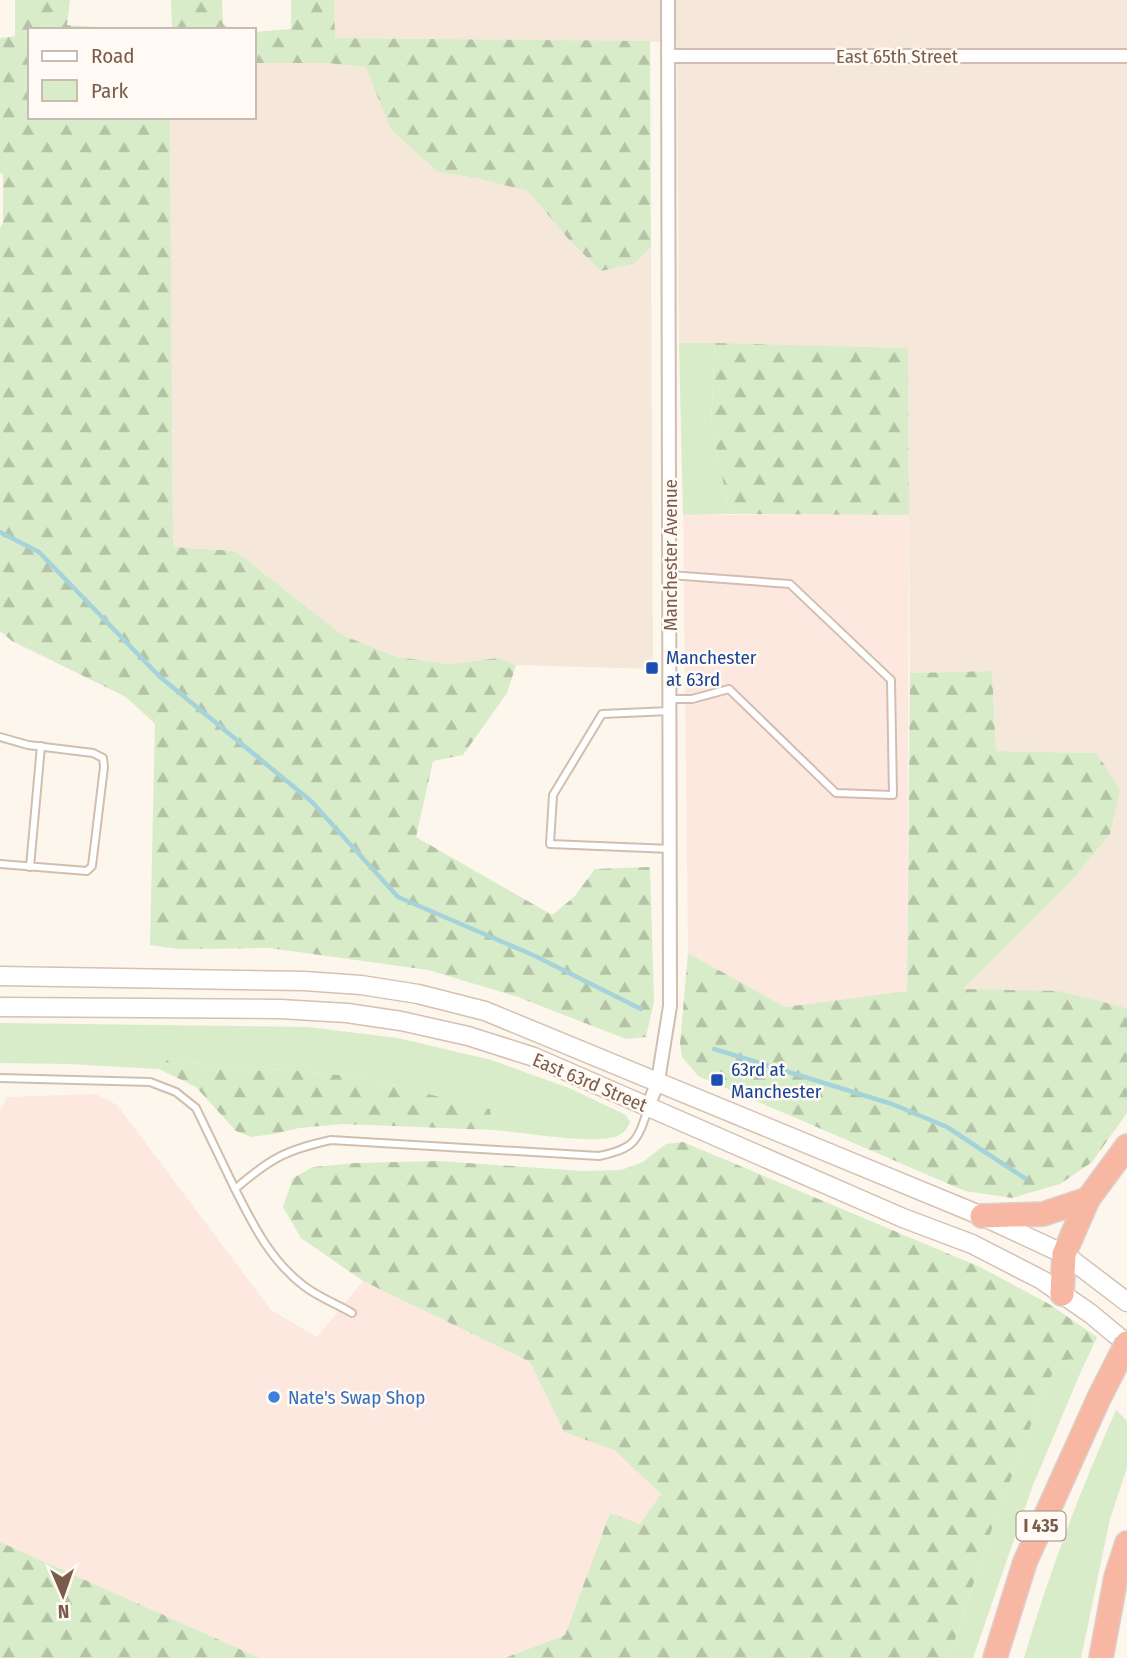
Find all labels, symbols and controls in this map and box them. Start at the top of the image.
legend [28,28,256,119]
text: Road [91,43,135,69]
street label: East 65th Street [836,45,959,68]
text: Park [91,78,129,104]
street label: Manchester Avenue [659,479,682,631]
place label: Manchester at 63rd [666,646,757,691]
marker: Manchester at 63rd [644,660,660,676]
street label: East 63rd Street [529,1048,651,1117]
place label: 63rd at Manchester [731,1058,822,1103]
marker: 63rd at Manchester [709,1072,725,1088]
place label: Nate's Swap Shop [288,1386,425,1409]
marker: Nate's Swap Shop [266,1389,282,1405]
road number: I 435 [1016,1512,1066,1540]
north arrow [28,1560,98,1630]
text: N [57,1600,70,1623]

